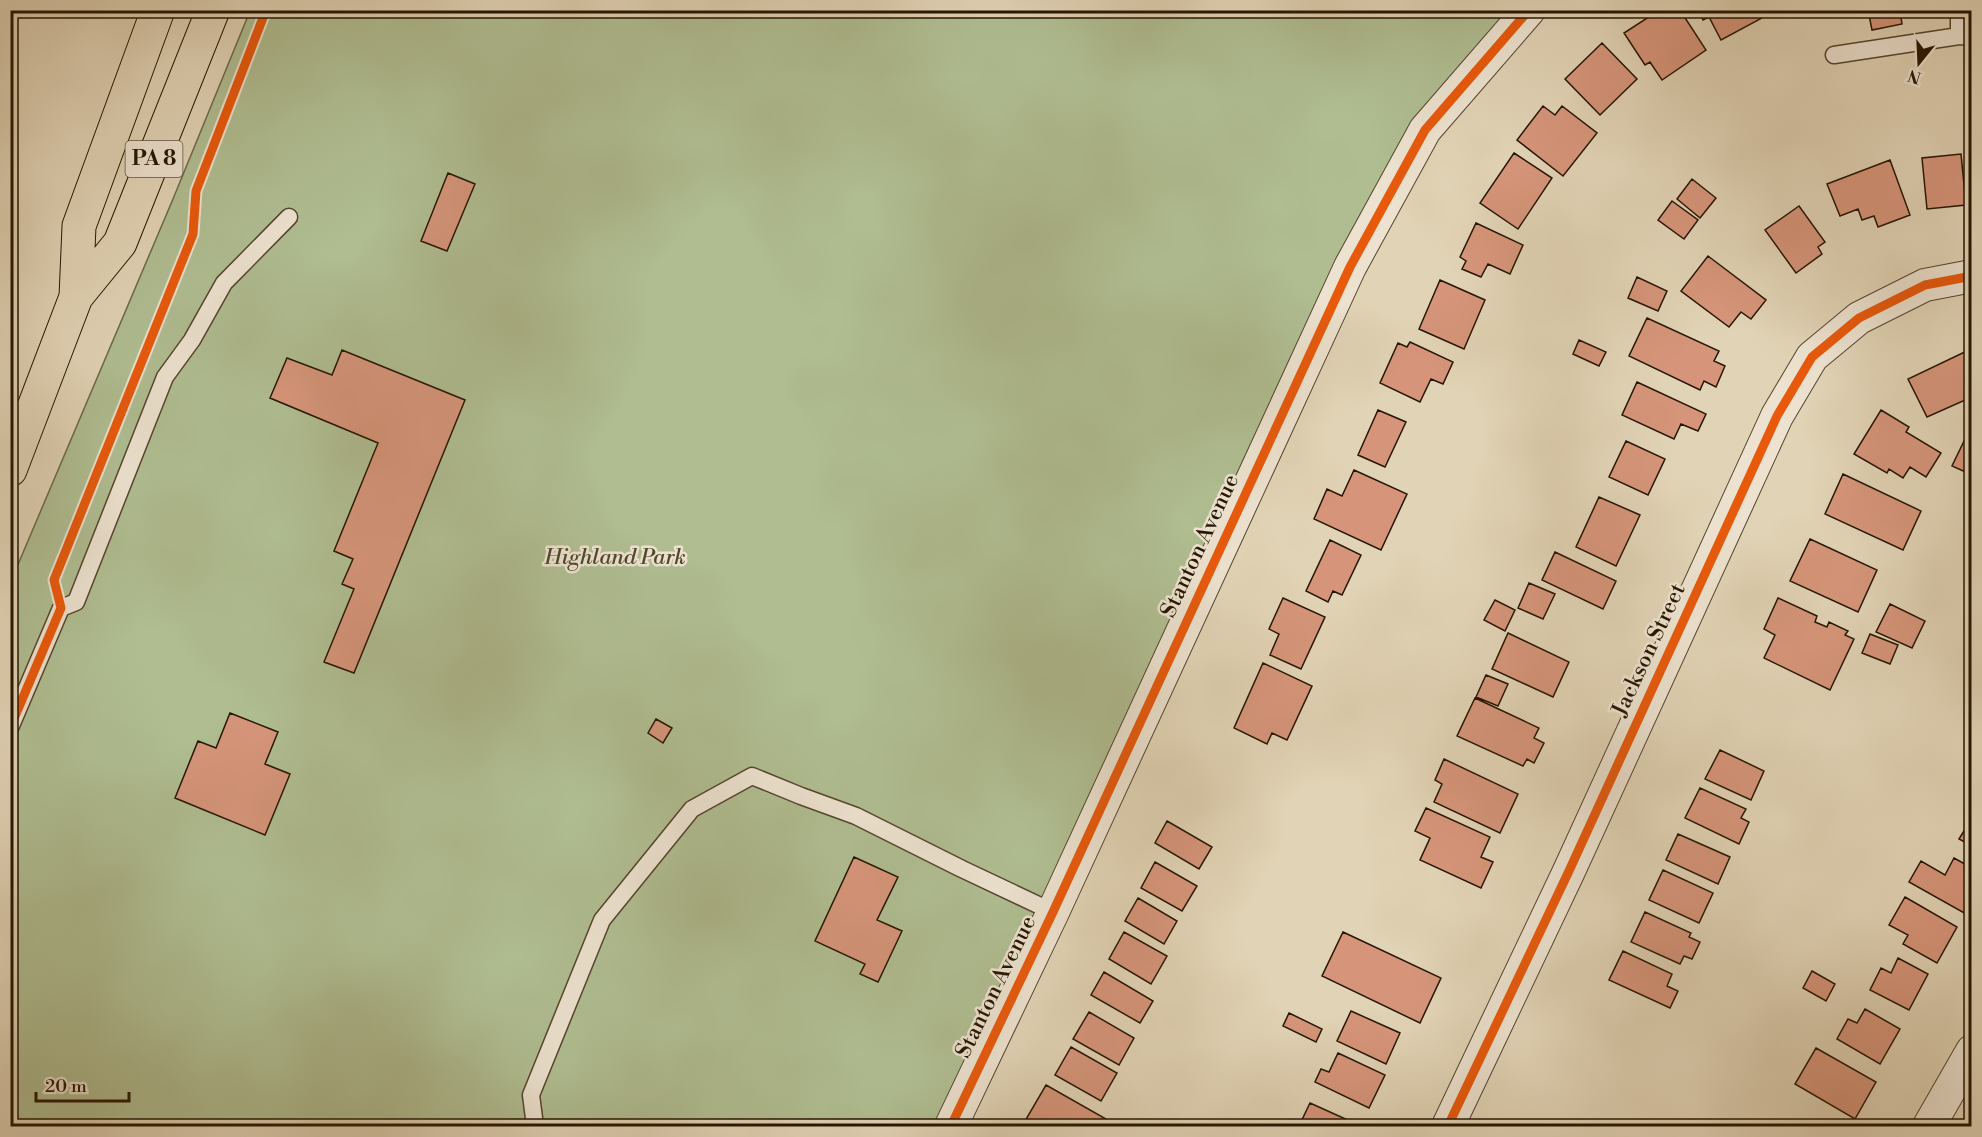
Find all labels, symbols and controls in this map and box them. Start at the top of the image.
north arrow [1889,33,1949,93]
text: N [1905,65,1924,88]
road number: PA 8 [126,141,182,177]
street label: Stanton Avenue [1155,470,1245,622]
park label: Highland Park [543,544,686,571]
street label: Jackson Street [1606,579,1692,722]
street label: Stanton Avenue [950,911,1042,1063]
scale bar [36,1065,129,1103]
text: 20 m [45,1075,87,1098]

